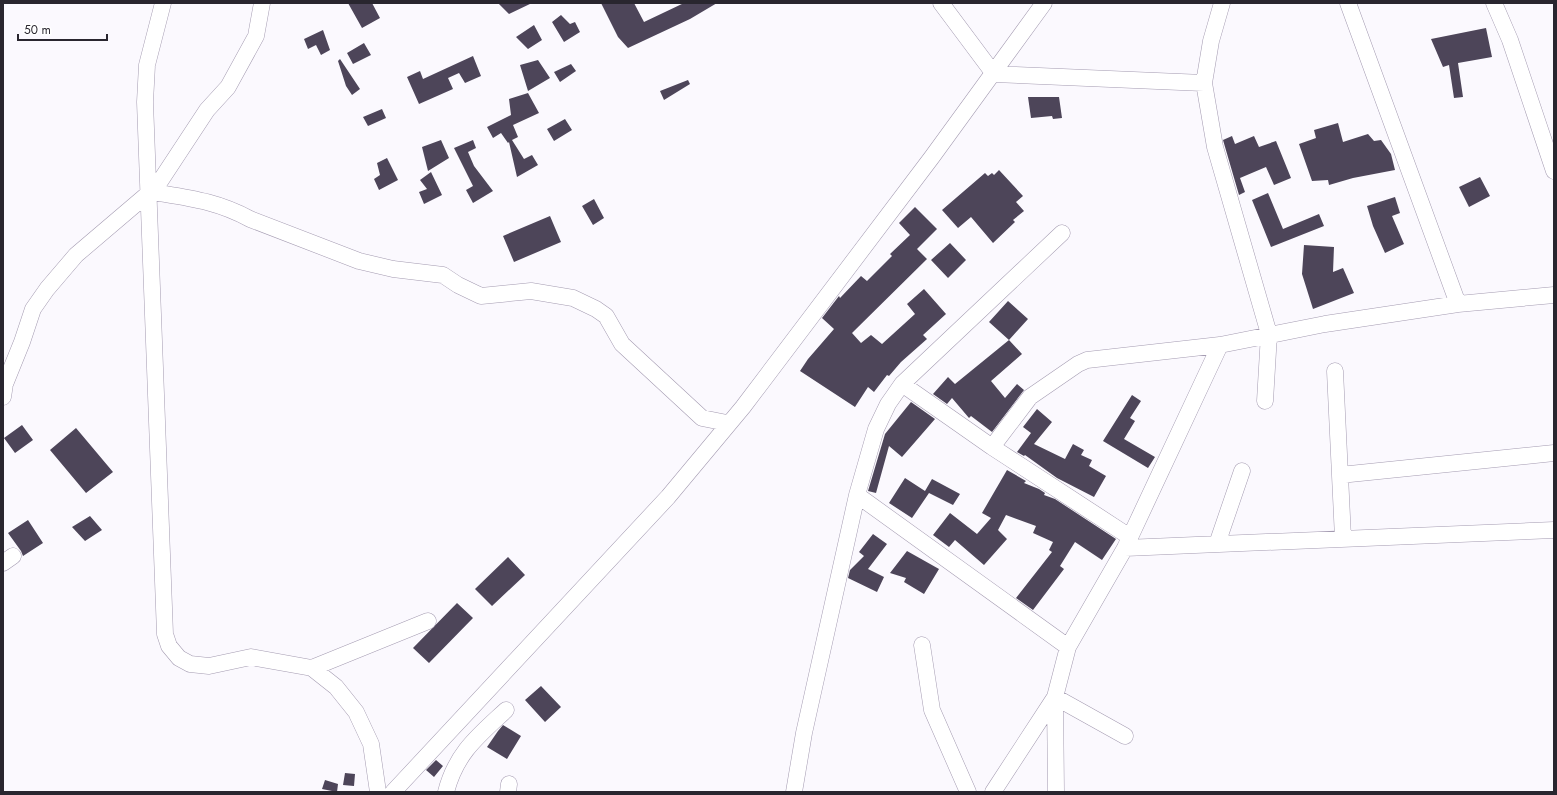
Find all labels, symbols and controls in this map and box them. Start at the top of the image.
scale bar [18,16,107,42]
text: 50 m [24,21,51,39]

